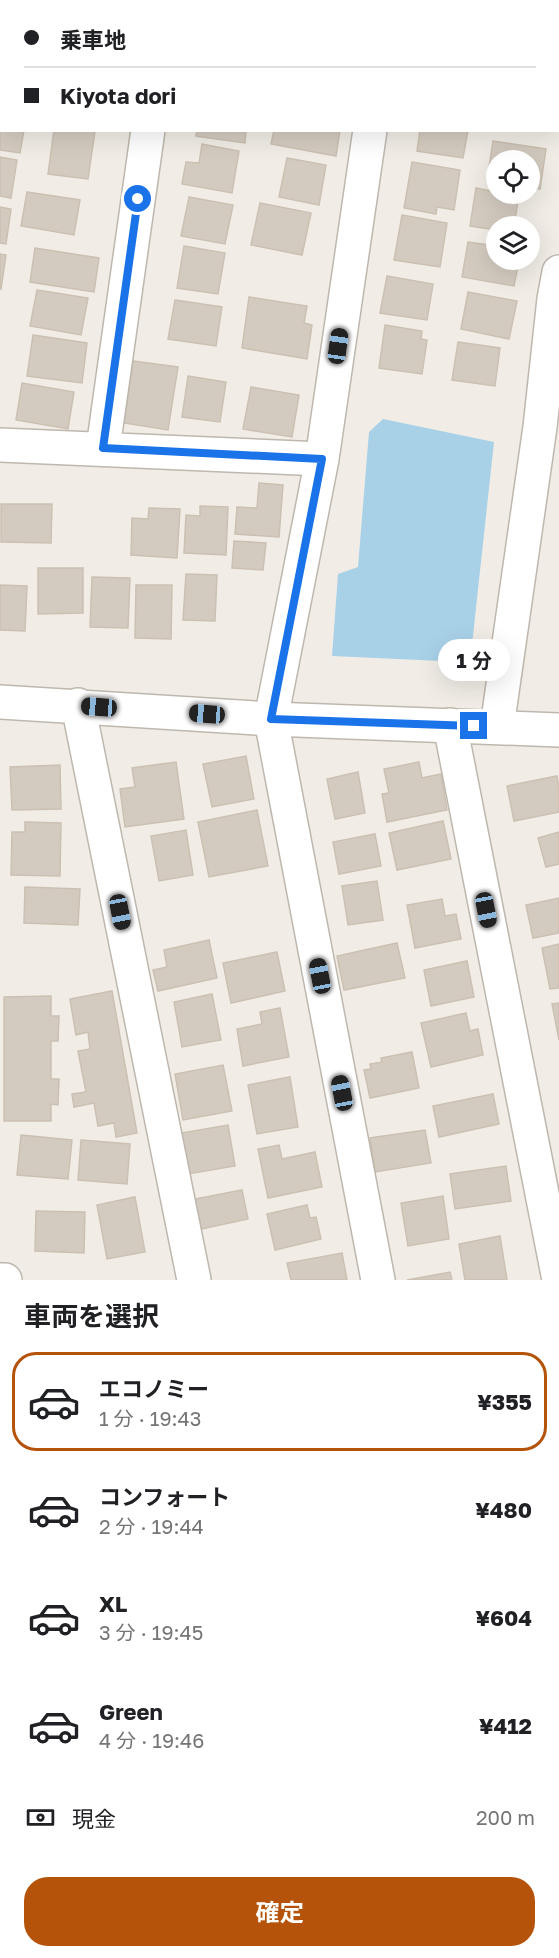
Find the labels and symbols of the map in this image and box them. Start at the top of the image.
route start [124,185,151,212]
car [327,327,349,365]
callout: 1 分 [438,639,510,681]
car [80,697,118,717]
car [188,704,226,724]
route end [460,712,487,739]
car [474,891,498,929]
car [108,893,132,931]
car [308,957,332,995]
car [330,1074,354,1112]

